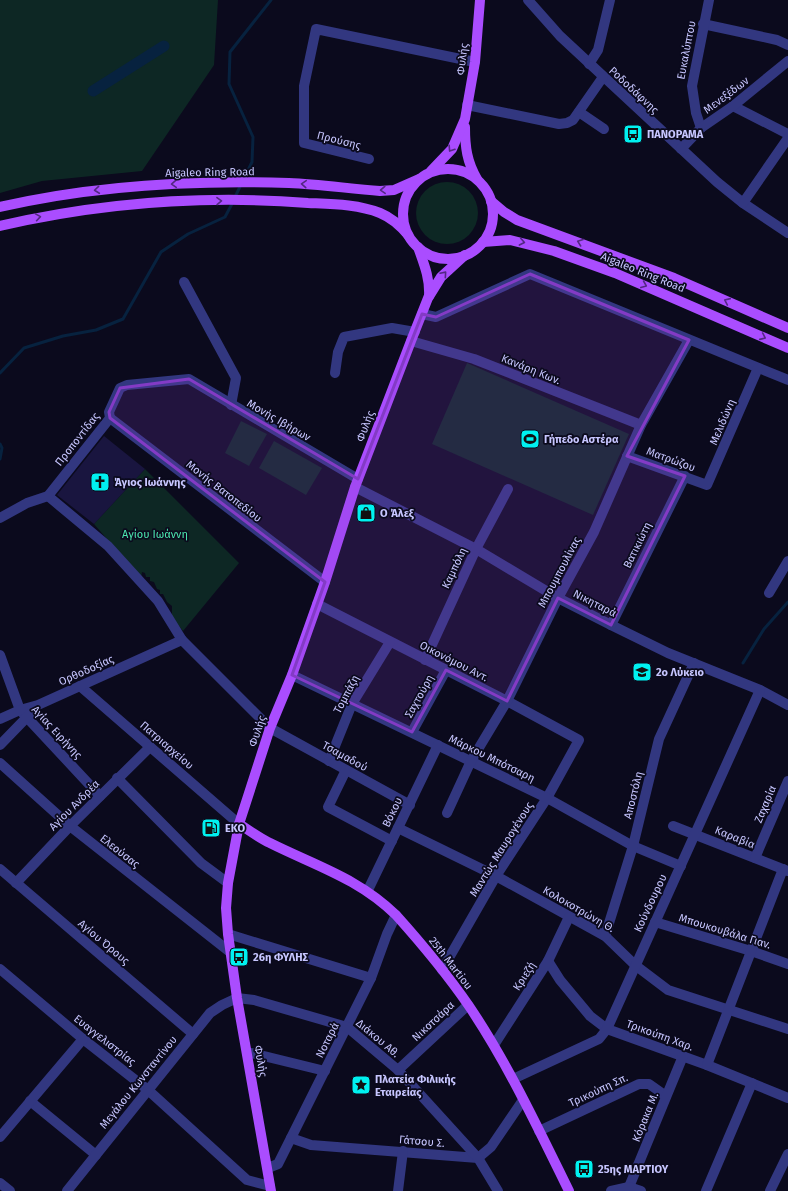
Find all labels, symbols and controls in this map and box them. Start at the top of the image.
street label: Ευκαλύπτου [674,20,699,81]
street label: Φυλής [454,42,471,76]
street label: Ροδοδάφνης [606,64,661,117]
street label: Μενεξέδων [701,74,752,117]
bus stop icon: ΠΑΝΟΡΑΜΑ [622,123,644,145]
place label: ΠΑΝΟΡΑΜΑ [647,128,704,141]
street label: Προύσης [316,129,362,152]
one-way arrow [449,145,456,152]
street label: Aigaleo Ring Road [165,165,255,180]
one-way arrow [171,179,177,188]
one-way arrow [301,180,307,189]
one-way arrow [94,186,100,195]
one-way arrow [380,186,386,195]
one-way arrow [216,197,222,205]
one-way arrow [35,214,41,222]
one-way arrow [518,238,525,246]
one-way arrow [577,238,584,247]
street label: Aigaleo Ring Road [599,250,687,295]
one-way arrow [439,272,446,279]
one-way arrow [640,280,648,288]
one-way arrow [723,298,731,306]
one-way arrow [759,332,767,340]
street label: Κανάρη Κων. [499,352,563,387]
street label: Μονής Ιβήρων [245,397,314,444]
street label: Μελιδώνη [707,397,738,447]
street label: Φυλής [354,409,377,443]
street label: Προποντίδας [52,410,102,469]
sports icon: Γήπεδο Αστέρα [519,428,541,450]
place label: Γήπεδο Αστέρα [544,433,619,446]
street label: Ματρώζου [645,445,697,474]
street label: Μονής Βατοπεδίου [183,458,264,525]
church icon: Άγιος Ιωάννης [89,471,111,493]
place label: Άγιος Ιωάννης [114,476,186,489]
shop icon: Ο Άλεξ [355,502,377,524]
place label: Ο Άλεξ [380,507,415,520]
street label: Βατικιώτη [621,520,654,570]
park label: Αγίου Ιωάννη [122,528,188,541]
street label: Μπουμπουλίνας [535,535,584,610]
street label: Καμπόλη [439,546,470,591]
street label: Νικηταρά [571,587,619,620]
street label: Οικονόμου Αντ. [417,639,491,684]
street label: Ορθοδοξίας [57,653,116,688]
school or university icon: 2ο Λύκειο [631,661,653,683]
place label: 2ο Λύκειο [656,666,705,679]
street label: Σαχτούρη [402,672,437,720]
street label: Τομπάζη [331,673,362,716]
street label: Αγίας Ειρήνης [29,703,85,762]
street label: Φυλής [246,714,269,748]
street label: Πατριαρχείου [137,719,196,772]
street label: Μάρκου Μπότσαρη [446,732,537,785]
street label: Τσαμαδού [320,739,370,774]
street label: Αποστόλη [621,770,646,820]
street label: Αγίου Ανδρέα [46,777,103,833]
street label: Ζαχαρία [752,783,779,825]
street label: Βόκου [380,795,405,829]
street label: Μαντώς Μαυρογένους [467,799,536,899]
fuel station icon: EKO [200,817,222,839]
place label: EKO [225,822,246,835]
street label: Καραβία [713,824,757,852]
street label: Ελεούσας [97,832,142,871]
street label: Κούνδουρου [631,872,670,934]
street label: Κολοκοτρώνη Θ. [541,884,617,935]
street label: Μπουκουβάλα Γιαν. [677,911,773,952]
street label: Αγίου Όρους [75,917,132,968]
street label: 25th Martiou [426,935,475,992]
bus stop icon: 26η ΦΥΛΗΣ [228,946,250,968]
place label: 26η ΦΥΛΗΣ [253,951,308,964]
street label: Κριεζή [510,959,539,993]
street label: Νικοτσάρα [410,998,458,1044]
street label: Ευαγγελιστρίας [71,1012,138,1069]
street label: Διάκου Αθ. [353,1017,402,1060]
street label: Τρικούπη Χαρ. [625,1017,695,1054]
street label: Νοταρά [313,1020,342,1060]
street label: Μεγάλου Κωνσταντίνου [97,1033,180,1131]
street label: Φυλής [251,1044,270,1078]
street label: Τρικούπη Σπ. [567,1071,630,1110]
place label: Πλατεία Φιλικής Εταιρείας [375,1073,457,1099]
place icon: Πλατεία Φιλικής Εταιρείας [350,1074,372,1096]
street label: Κόρακα Μ. [630,1090,661,1144]
street label: Γάτσου Σ. [399,1133,446,1150]
bus stop icon: 25ης ΜΑΡΤΙΟΥ [573,1158,595,1180]
place label: 25ης ΜΑΡΤΙΟΥ [598,1163,669,1176]

